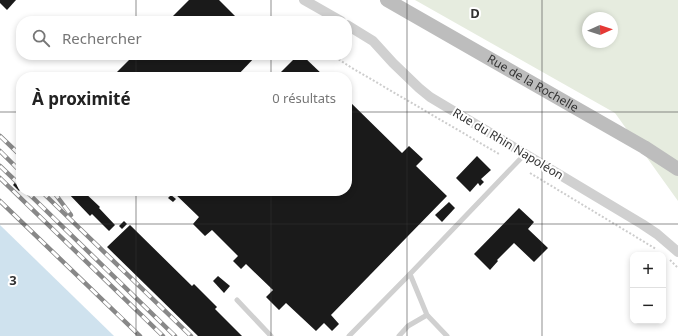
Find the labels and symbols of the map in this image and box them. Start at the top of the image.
text: D [470,4,480,22]
north arrow [582,12,618,48]
street label: Rue de la Rochelle [484,50,582,116]
street label: Rue du Rhin Napoléon [450,104,567,183]
text: 3 [9,271,17,289]

